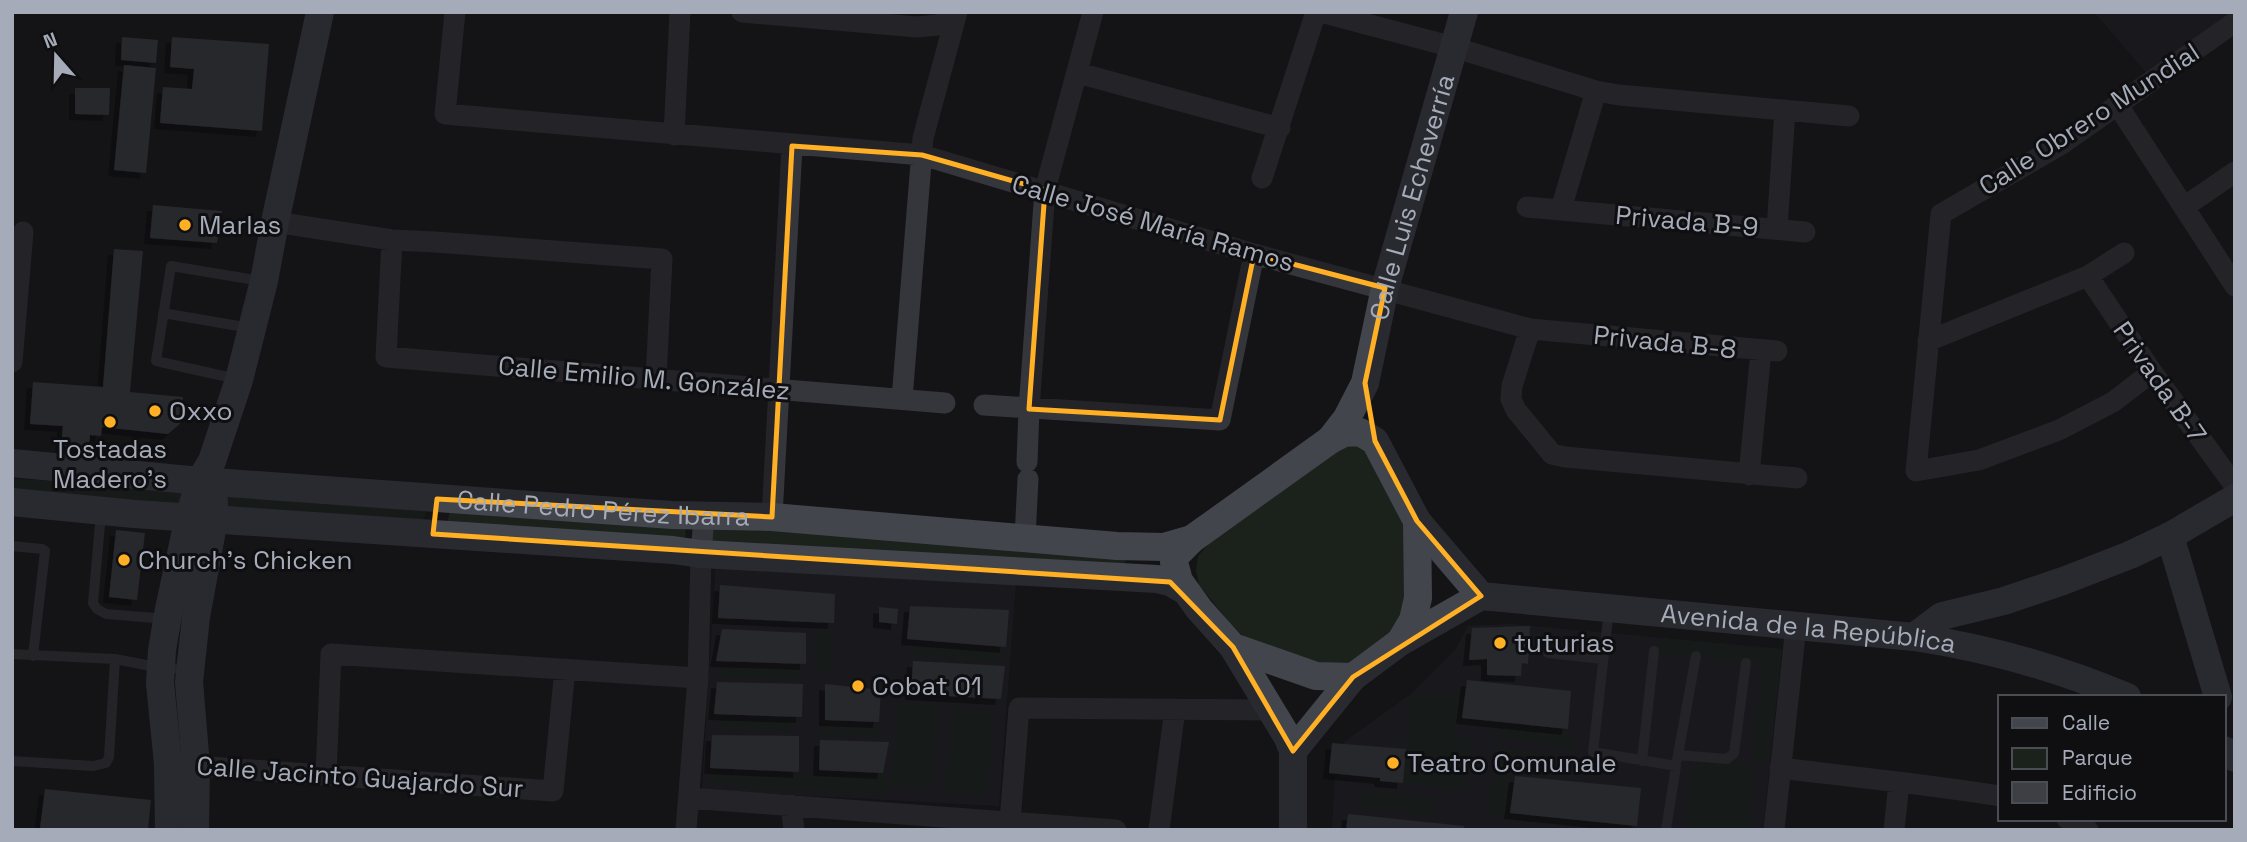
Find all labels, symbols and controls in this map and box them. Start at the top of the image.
north arrow [21,21,91,91]
text: N [40,27,61,54]
street label: Calle Obrero Mundial [1972,35,2206,203]
street label: Calle Luis Echeverría [1362,70,1462,323]
street label: Calle José María Ramos [1008,166,1298,280]
street label: Privada B-9 [1614,198,1760,244]
place label: Marlas [199,208,281,242]
marker: Marlas [177,217,193,233]
street label: Privada B-7 [2106,315,2214,449]
street label: Privada B-8 [1592,318,1738,366]
street label: Calle Emilio M. González [497,348,791,408]
place label: Oxxo [169,394,232,428]
marker: Oxxo [147,403,163,419]
marker: Tostadas Madero's [102,414,118,430]
place label: Tostadas Madero's [53,432,167,496]
street label: Calle Pedro Pérez Ibarra [456,483,750,534]
place label: Church's Chicken [138,543,352,577]
marker: Church's Chicken [116,552,132,568]
street label: Avenida de la República [1659,596,1959,661]
place label: tuturias [1514,626,1614,660]
marker: tuturias [1492,635,1508,651]
place label: Cobat 01 [872,669,982,703]
marker: Cobat 01 [850,678,866,694]
legend [1998,695,2226,821]
text: Calle [2062,709,2110,736]
text: Parque [2062,744,2133,771]
place label: Teatro Comunale [1407,746,1617,780]
street label: Calle Jacinto Guajardo Sur [195,749,525,805]
marker: Teatro Comunale [1385,755,1401,771]
text: Edificio [2062,779,2137,806]

